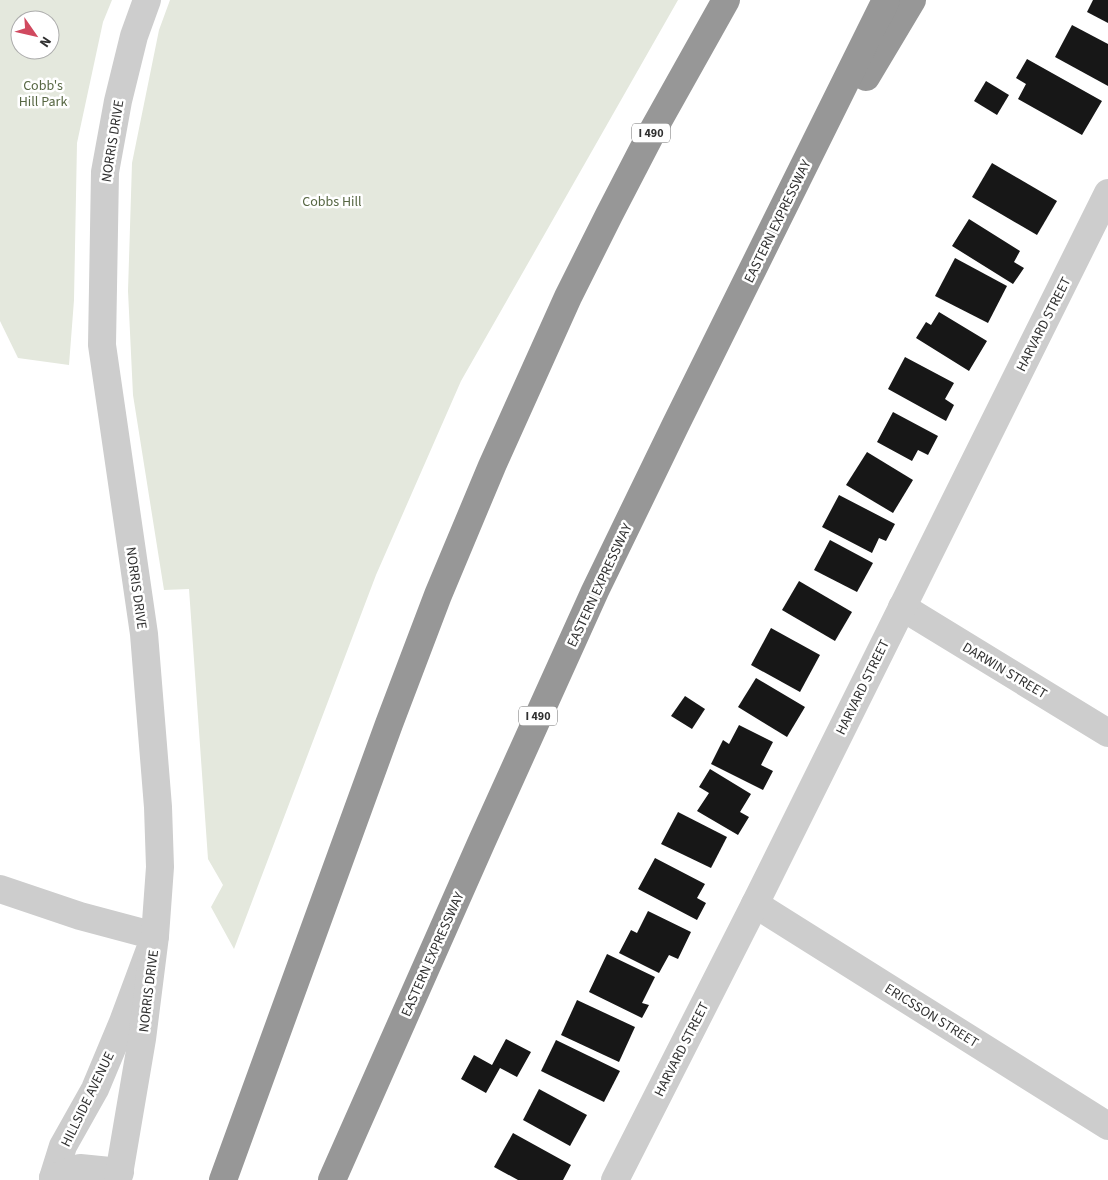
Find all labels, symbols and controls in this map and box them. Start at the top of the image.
north arrow [10,10,60,60]
text: N [34,32,56,51]
park label: Cobb's Hill Park [19,76,67,112]
street label: NORRIS DRIVE [97,99,129,184]
road number: I 490 [632,124,670,142]
street label: EASTERN EXPRESSWAY [739,156,817,286]
park label: Cobbs Hill [302,192,362,212]
street label: HARVARD STREET [1011,273,1077,375]
street label: EASTERN EXPRESSWAY [562,520,638,651]
street label: NORRIS DRIVE [120,546,152,631]
street label: HARVARD STREET [831,636,895,738]
street label: DARWIN STREET [958,638,1051,704]
road number: I 490 [519,706,557,726]
street label: EASTERN EXPRESSWAY [396,889,470,1020]
street label: NORRIS DRIVE [134,949,164,1034]
street label: ERICSSON STREET [881,979,983,1053]
street label: HARVARD STREET [649,998,715,1100]
street label: HILLSIDE AVENUE [56,1049,120,1150]

